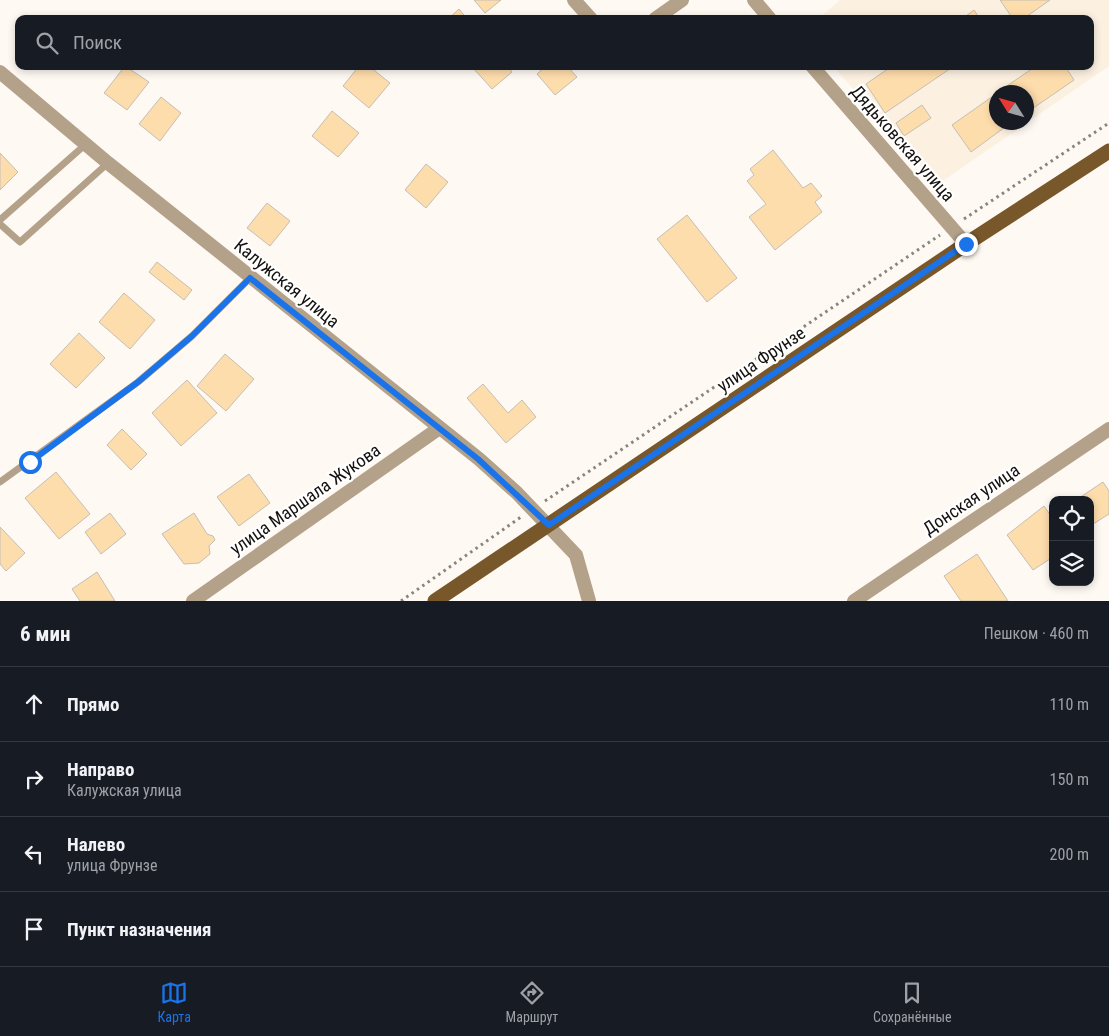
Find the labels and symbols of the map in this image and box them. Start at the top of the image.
street label: Дядьковская улица [847,81,959,205]
north arrow [989,85,1034,130]
route end [955,233,978,256]
street label: Калужская улица [230,234,344,332]
street label: улица Фрунзе [713,322,809,396]
street label: улица Маршала Жукова [226,439,384,559]
route start [19,451,42,474]
street label: Донская улица [919,459,1023,539]

